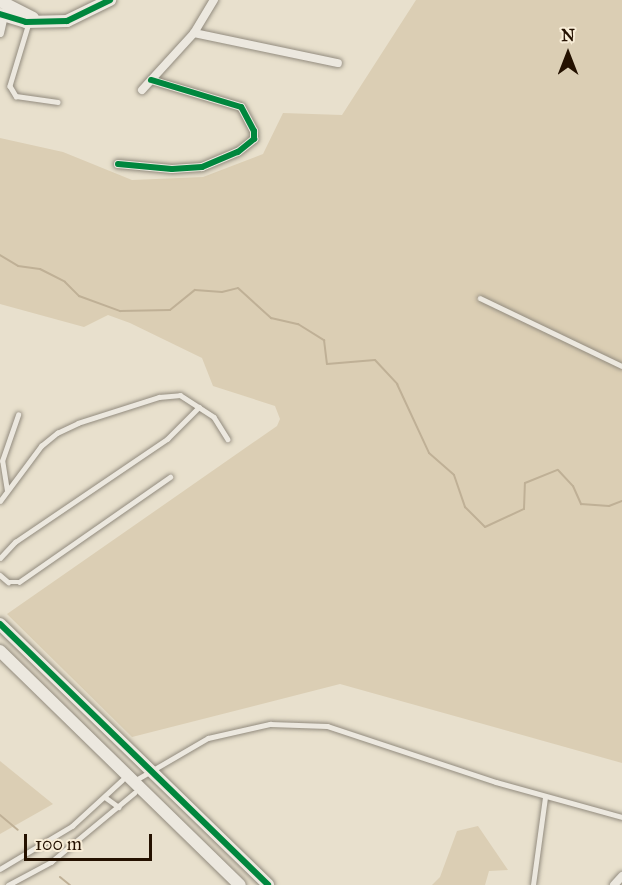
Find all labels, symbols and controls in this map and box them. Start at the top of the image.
north arrow [538,24,598,84]
text: N [561,26,575,45]
scale bar [27,822,154,860]
text: 100 m [35,833,82,855]

